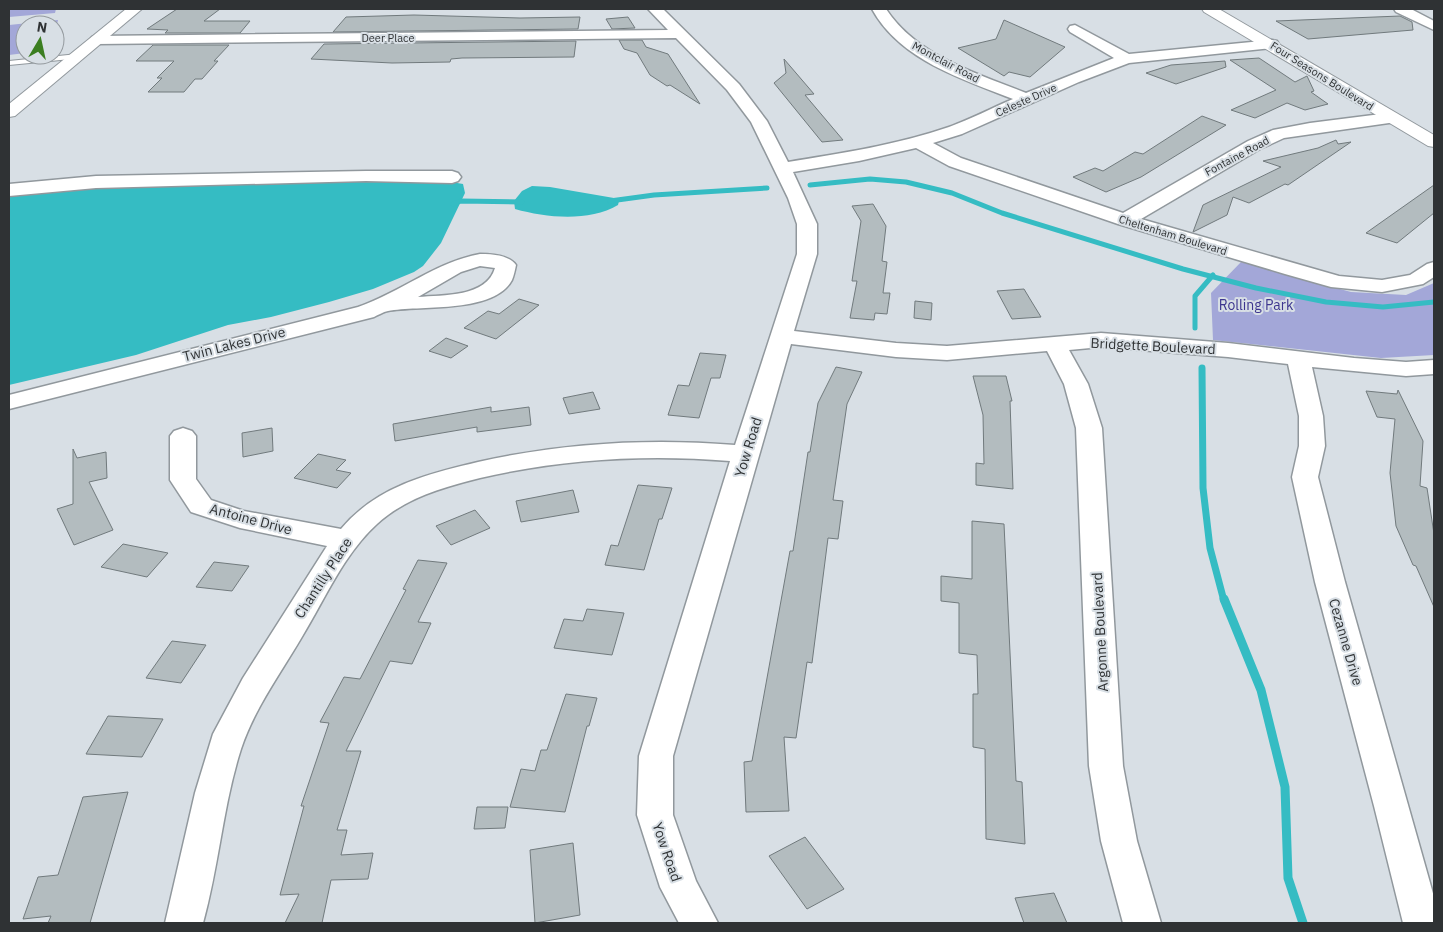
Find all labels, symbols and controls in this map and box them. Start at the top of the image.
north arrow [15,15,65,65]
text: N [36,17,48,37]
street label: Deer Place [361,31,415,45]
street label: Montclair Road [910,38,982,86]
street label: Four Seasons Boulevard [1268,39,1376,113]
street label: Celeste Drive [993,80,1059,120]
street label: Fontaine Road [1202,133,1272,179]
street label: Cheltenham Boulevard [1117,212,1229,258]
park label: Rolling Park [1219,296,1294,314]
street label: Twin Lakes Drive [181,323,287,365]
street label: Bridgette Boulevard [1090,334,1216,358]
street label: Yow Road [730,415,766,479]
street label: Antoine Drive [208,499,294,539]
street label: Chantilly Place [290,534,356,622]
street label: Argonne Boulevard [1088,572,1112,692]
street label: Cezanne Drive [1325,596,1367,688]
street label: Yow Road [648,820,686,884]

